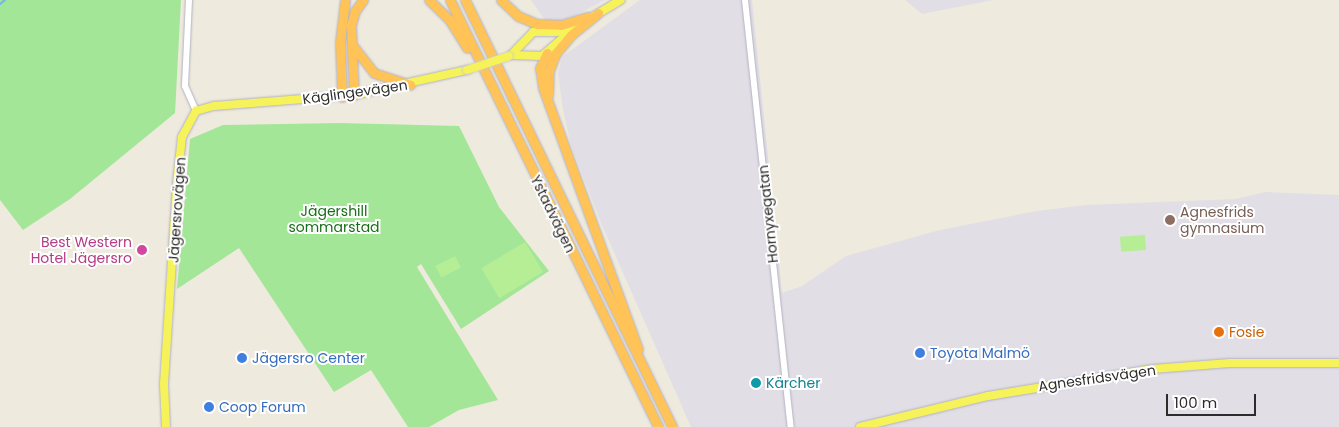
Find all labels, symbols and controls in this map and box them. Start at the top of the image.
street label: Käglingevägen [301,76,409,108]
street label: Jägersrovägen [165,156,189,264]
street label: Hornyxegatan [754,164,782,264]
street label: Ystadvägen [527,173,579,255]
park label: Jägershill sommarstad [288,203,380,236]
place label: Agnesfrids gymnasium [1180,204,1264,236]
marker: Agnesfrids gymnasium [1164,214,1176,226]
place label: Best Western Hotel Jägersro [31,234,132,266]
marker: Best Western Hotel Jägersro [136,244,148,256]
place label: Fosie [1229,324,1264,340]
marker: Fosie [1213,326,1225,338]
place label: Toyota Malmö [930,345,1030,361]
marker: Toyota Malmö [914,347,926,359]
place label: Jägersro Center [252,350,365,366]
marker: Jägersro Center [236,352,248,364]
street label: Agnesfridsvägen [1037,361,1157,395]
place label: Kärcher [766,375,820,391]
marker: Kärcher [750,377,762,389]
scale bar [1169,384,1259,416]
text: 100 m [1174,392,1217,413]
place label: Coop Forum [219,399,306,415]
marker: Coop Forum [203,401,215,413]

